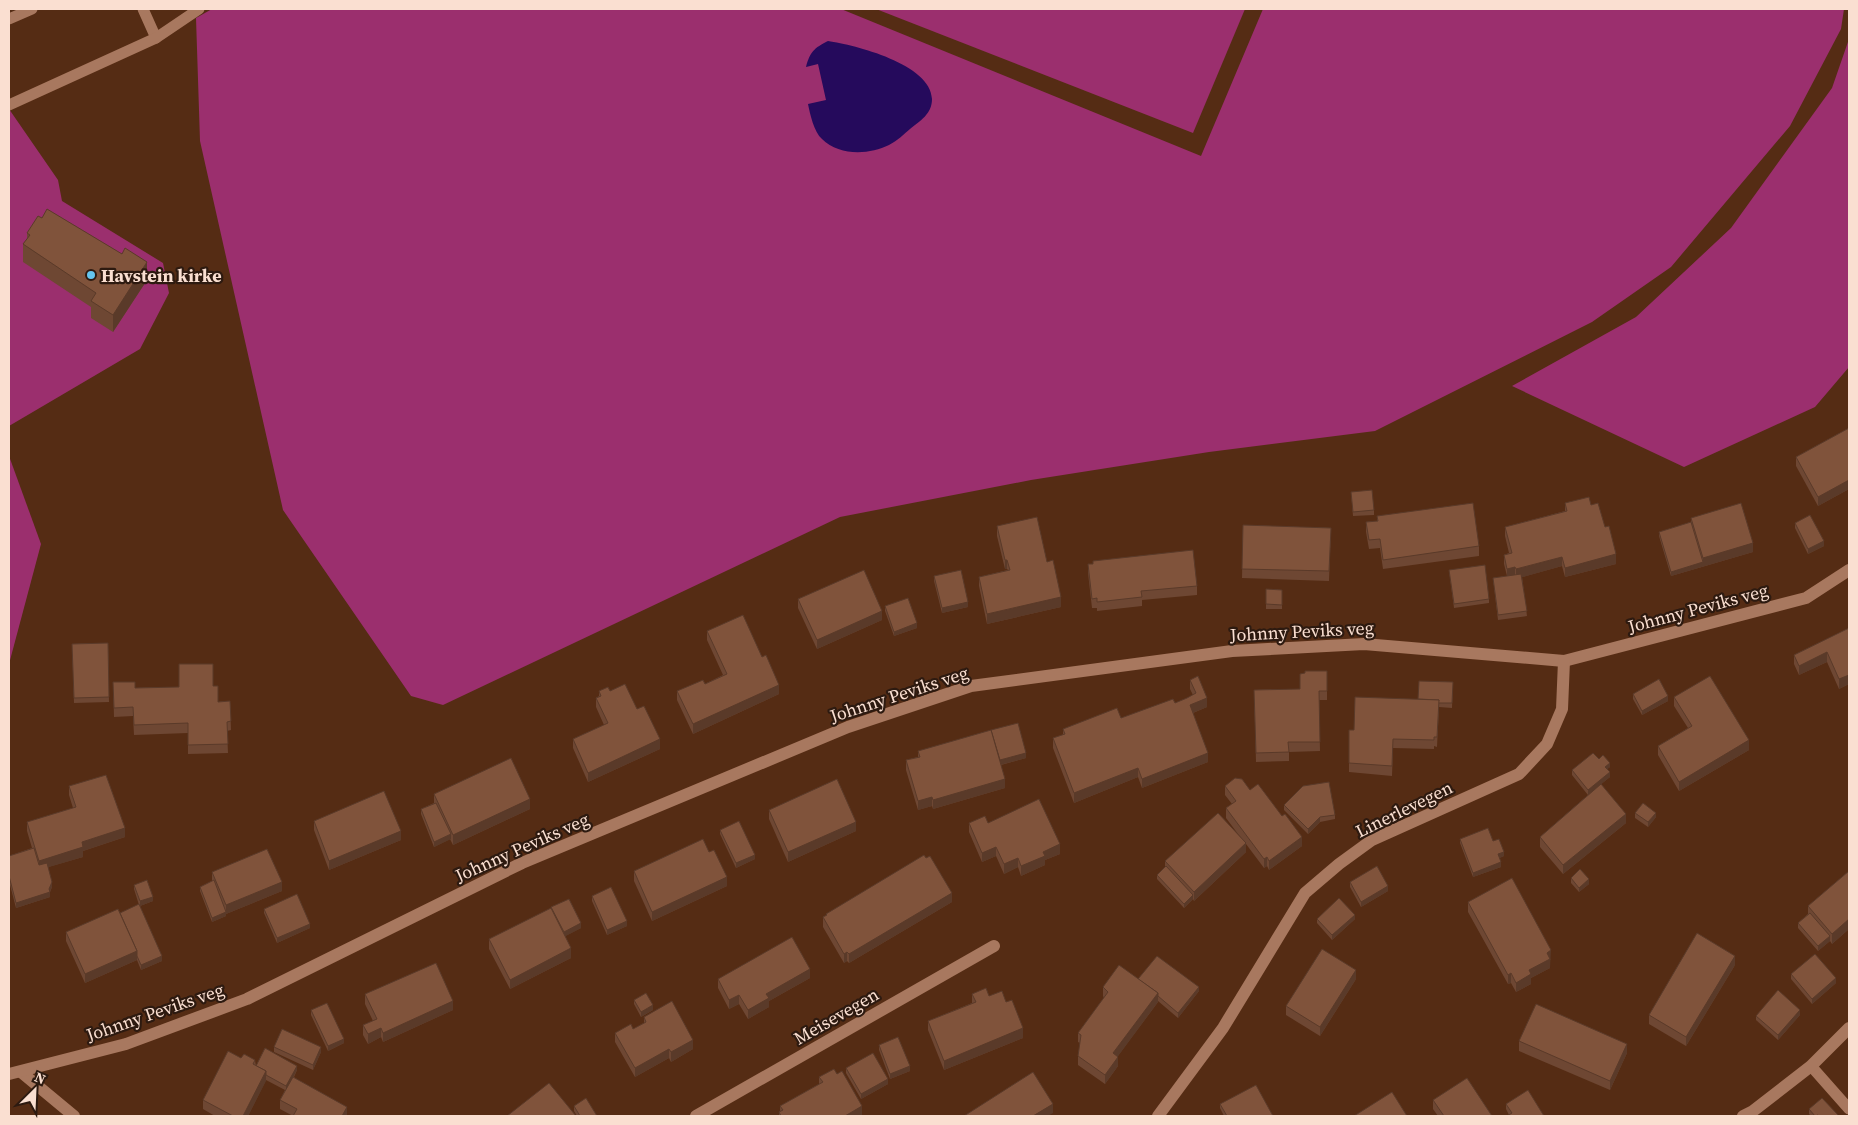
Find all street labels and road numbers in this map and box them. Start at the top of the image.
street label: Johnny Peviks veg [1624,577,1771,639]
street label: Johnny Peviks veg [1228,615,1375,647]
street label: Johnny Peviks veg [826,660,971,728]
street label: Linerlevegen [1351,775,1457,843]
street label: Johnny Peviks veg [450,806,593,888]
street label: Johnny Peviks veg [82,977,227,1048]
street label: Meisevegen [789,982,883,1050]

